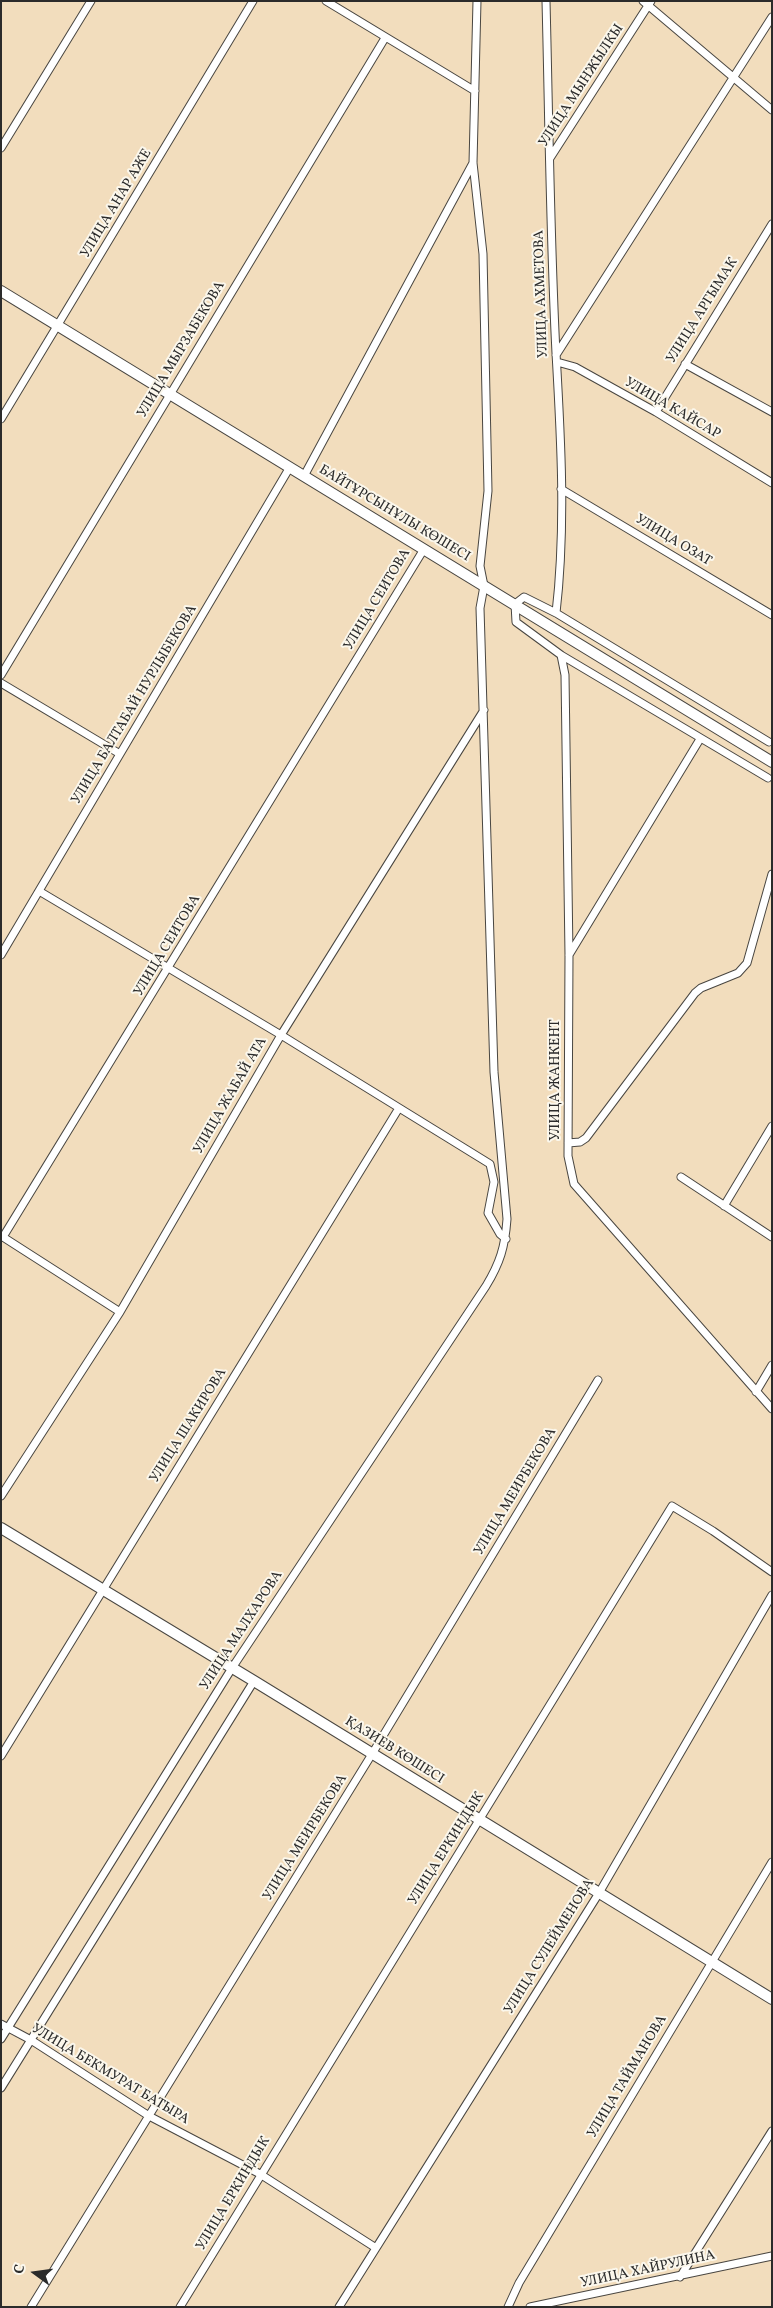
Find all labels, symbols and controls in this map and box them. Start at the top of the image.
street label: УЛИЦА МЫНЖЫЛКЫ [536,21,628,151]
street label: УЛИЦА АНАР АЖЕ [78,146,156,262]
street label: УЛИЦА АХМЕТОВА [531,230,553,358]
street label: УЛИЦА АРГЫМАК [664,255,742,367]
street label: УЛИЦА МЫРЗАБЕКОВА [135,279,229,421]
street label: УЛИЦА КАЙСАР [621,375,723,443]
street label: БАЙТҰРСЫНҰЛЫ КӨШЕСІ [315,462,473,566]
street label: УЛИЦА ОЗАТ [632,512,714,570]
street label: УЛИЦА СЕИТОВА [341,546,415,654]
street label: УЛИЦА БАЛТАБАЙ НУРЛЫБЕКОВА [69,602,201,808]
street label: УЛИЦА СЕИТОВА [131,892,205,1000]
street label: УЛИЦА ЖАНКЕНТ [548,1019,564,1141]
street label: УЛИЦА ЖАБАЙ АТА [191,1035,271,1157]
street label: УЛИЦА ШАКИРОВА [147,1366,231,1486]
street label: УЛИЦА МЕИРБЕКОВА [471,1425,561,1559]
street label: УЛИЦА МАЛХАРОВА [197,1568,287,1694]
street label: ҚАЗИЕВ КӨШЕСІ [341,1714,447,1788]
street label: УЛИЦА МЕИРБЕКОВА [260,1772,352,1904]
street label: УЛИЦА ЕРКИНДЫК [405,1789,489,1909]
street label: УЛИЦА СУЛЕЙМЕНОВА [501,1876,599,2018]
street label: УЛИЦА ТАЙМАНОВА [585,2012,671,2142]
street label: УЛИЦА БЕКМУРАТ БАТЫРА [28,2021,192,2129]
street label: УЛИЦА ЕРКИНДЫК [193,2134,275,2254]
north arrow [10,2248,60,2298]
street label: УЛИЦА ХАЙРУЛИНА [579,2248,717,2292]
text: С [10,2263,30,2276]

